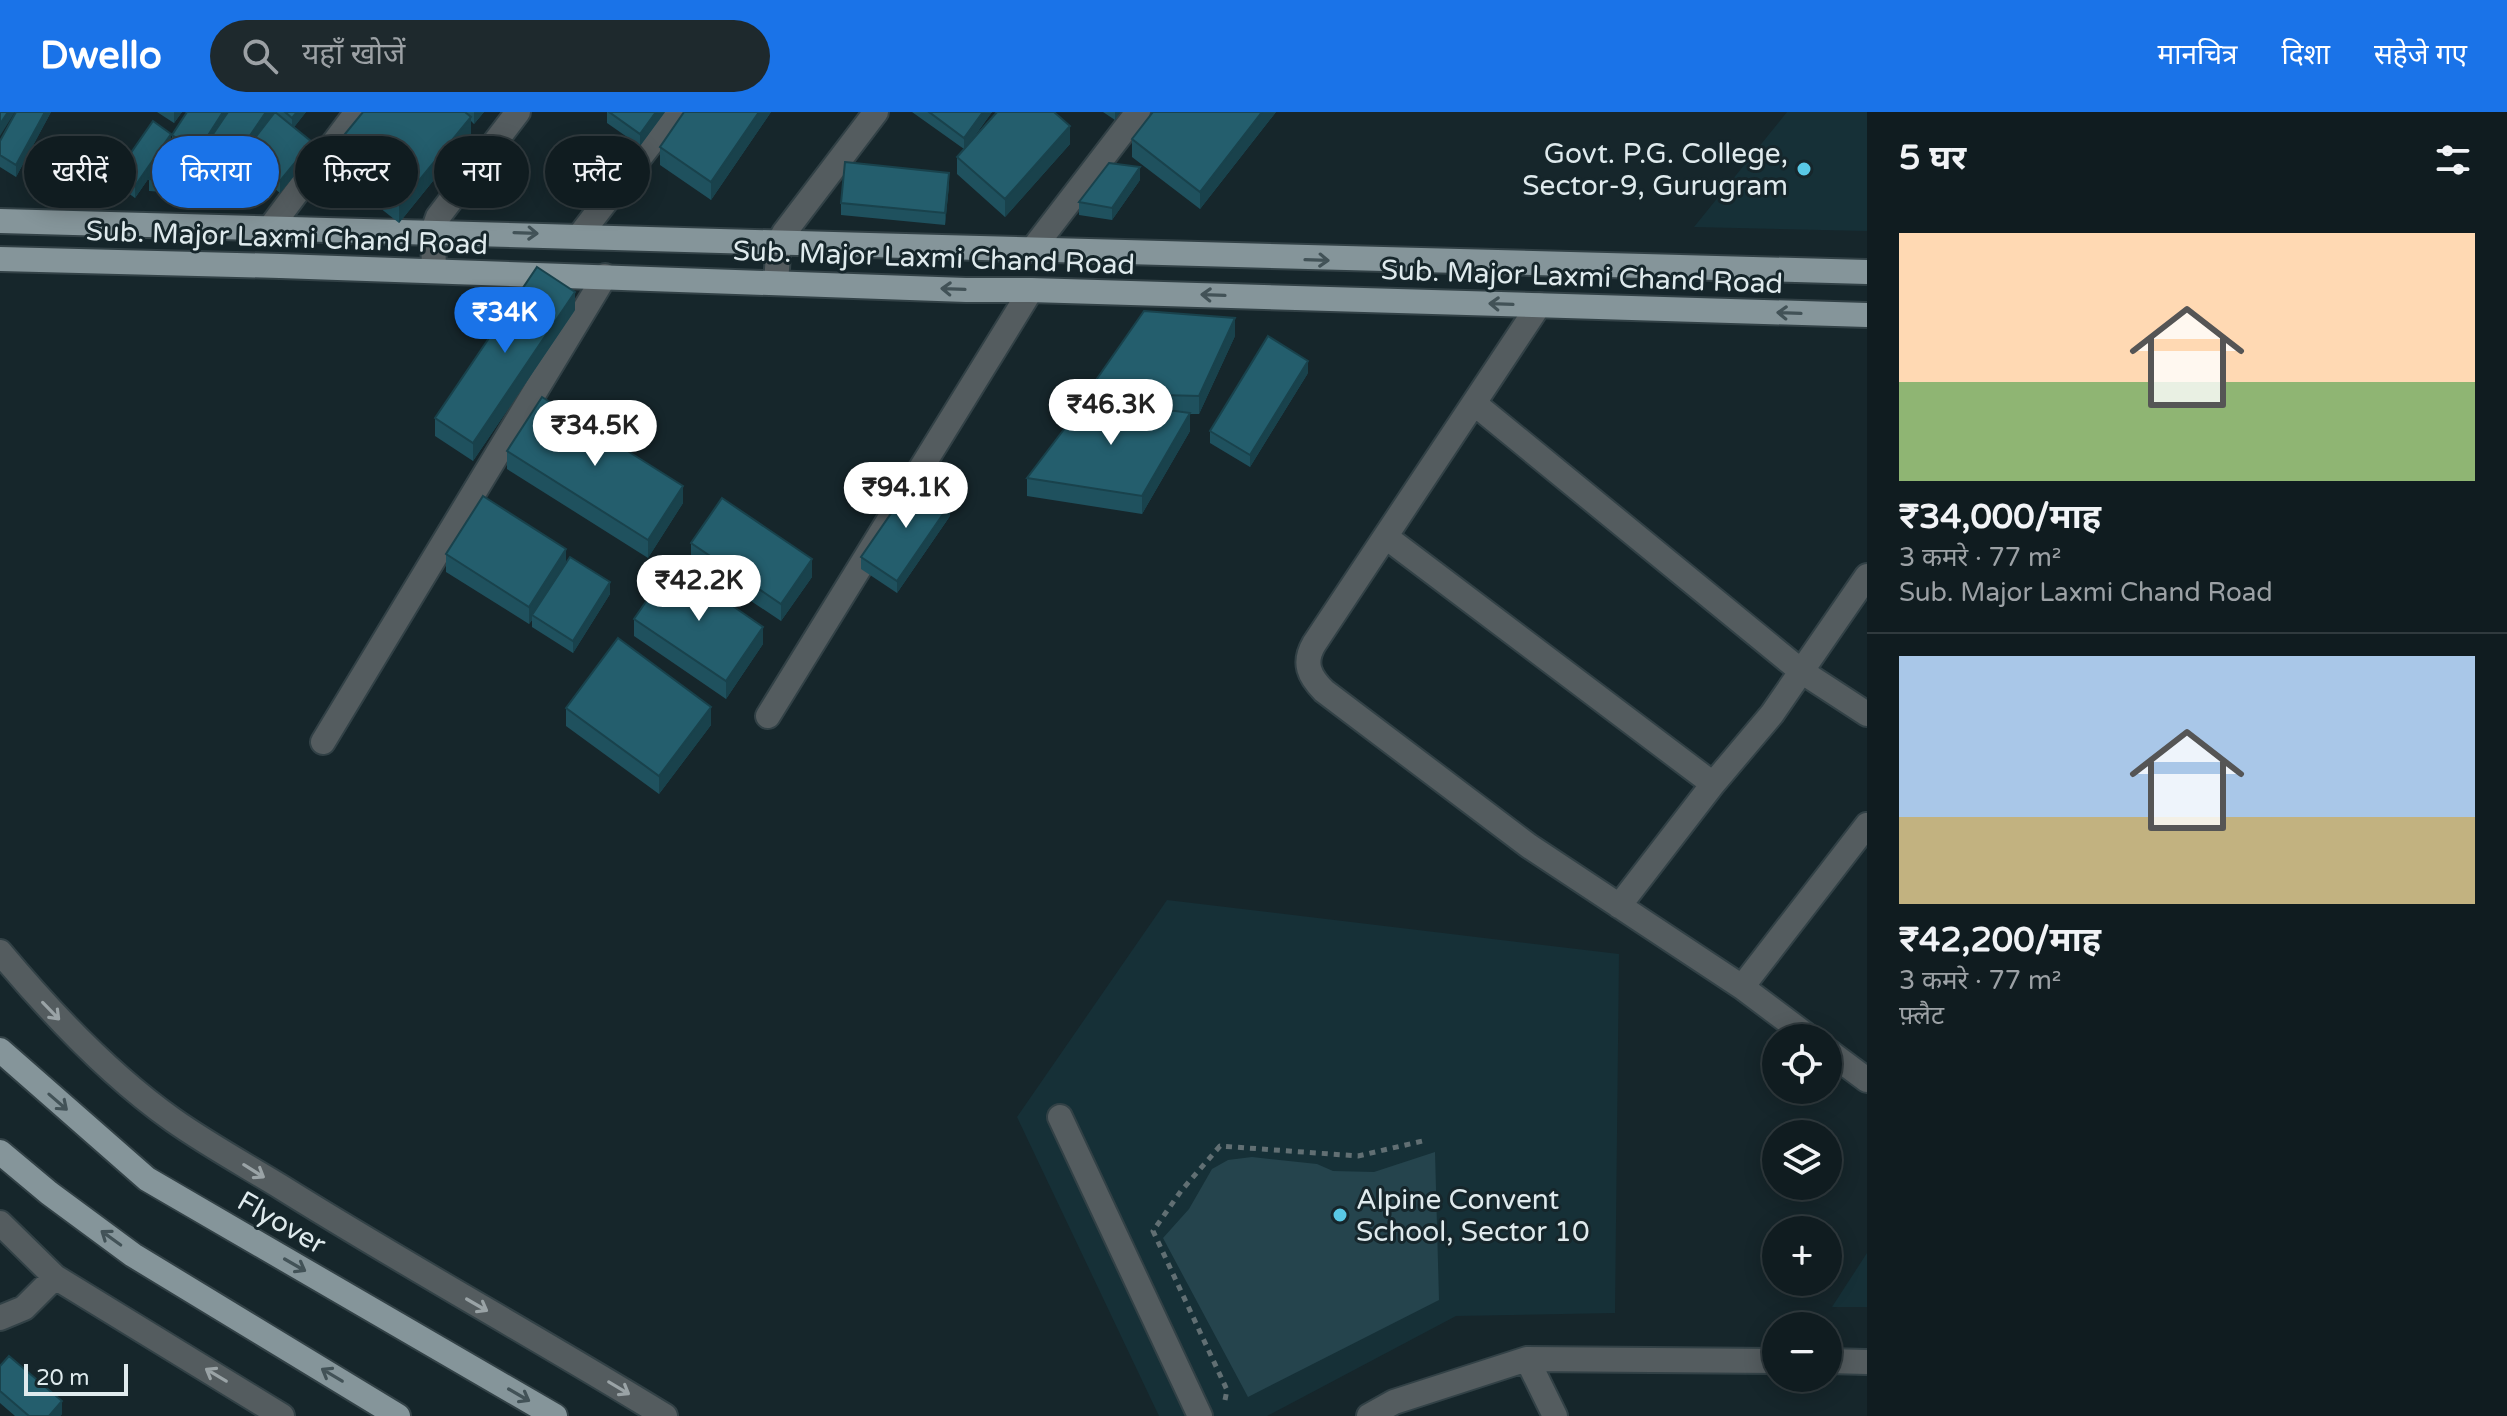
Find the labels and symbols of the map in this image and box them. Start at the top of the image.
place label: Govt. P.G. College, Sector-9, Gurugram [1522,137,1788,203]
marker: Govt. P.G. College, Sector-9, Gurugram [1795,160,1813,178]
street label: Sub. Major Laxmi Chand Road [85,214,489,262]
one-way arrow [512,226,539,241]
street label: Sub. Major Laxmi Chand Road [732,234,1136,282]
one-way arrow [1303,252,1330,267]
street label: Sub. Major Laxmi Chand Road [1380,253,1784,301]
one-way arrow [940,282,967,297]
pin: ₹34K [458,287,552,355]
one-way arrow [1200,288,1227,303]
one-way arrow [1488,296,1515,312]
one-way arrow [1776,305,1803,320]
pin: ₹46.3K [1046,379,1176,447]
pin: ₹34.5K [530,400,660,468]
pin: ₹94.1K [841,462,971,530]
pin: ₹42.2K [634,555,764,623]
one-way arrow [41,1001,60,1021]
one-way arrow [47,1093,67,1111]
one-way arrow [243,1162,265,1179]
place label: Alpine Convent School, Sector 10 [1356,1183,1590,1249]
street label: Flyover [231,1184,332,1262]
marker: Alpine Convent School, Sector 10 [1331,1206,1349,1224]
one-way arrow [101,1230,122,1247]
one-way arrow [283,1257,306,1273]
one-way arrow [465,1297,488,1313]
scale bar [24,1360,128,1396]
one-way arrow [205,1367,228,1383]
one-way arrow [321,1367,344,1383]
one-way arrow [607,1380,630,1396]
one-way arrow [507,1387,530,1403]

